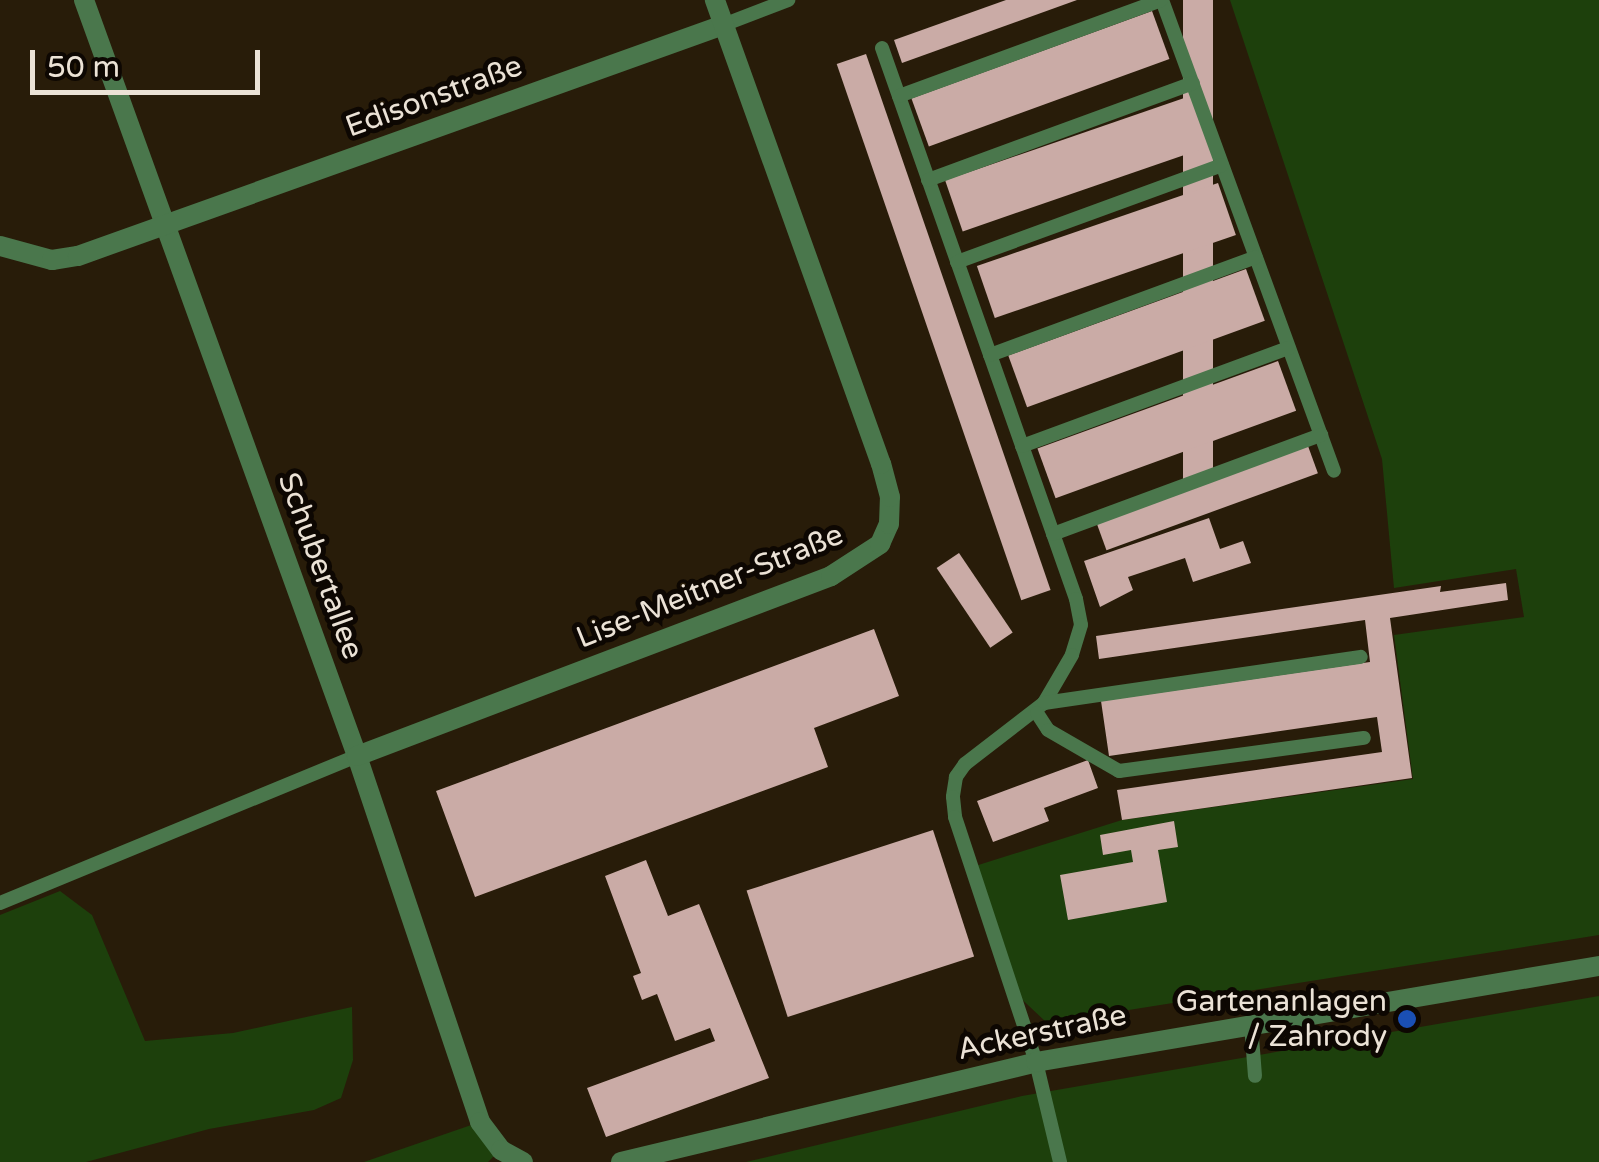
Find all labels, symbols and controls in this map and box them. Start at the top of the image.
scale bar [35,30,265,92]
street label: Edisonstraße [341,48,527,146]
text: 50 m [47,49,120,86]
street label: Schubertallee [270,468,370,664]
street label: Lise-Meitner-Straße [572,517,848,657]
place label: Gartenanlagen / Zahrody [1176,984,1387,1054]
street label: Ackerstraße [954,998,1130,1068]
marker: Gartenanlagen / Zahrody [1396,1008,1418,1030]

